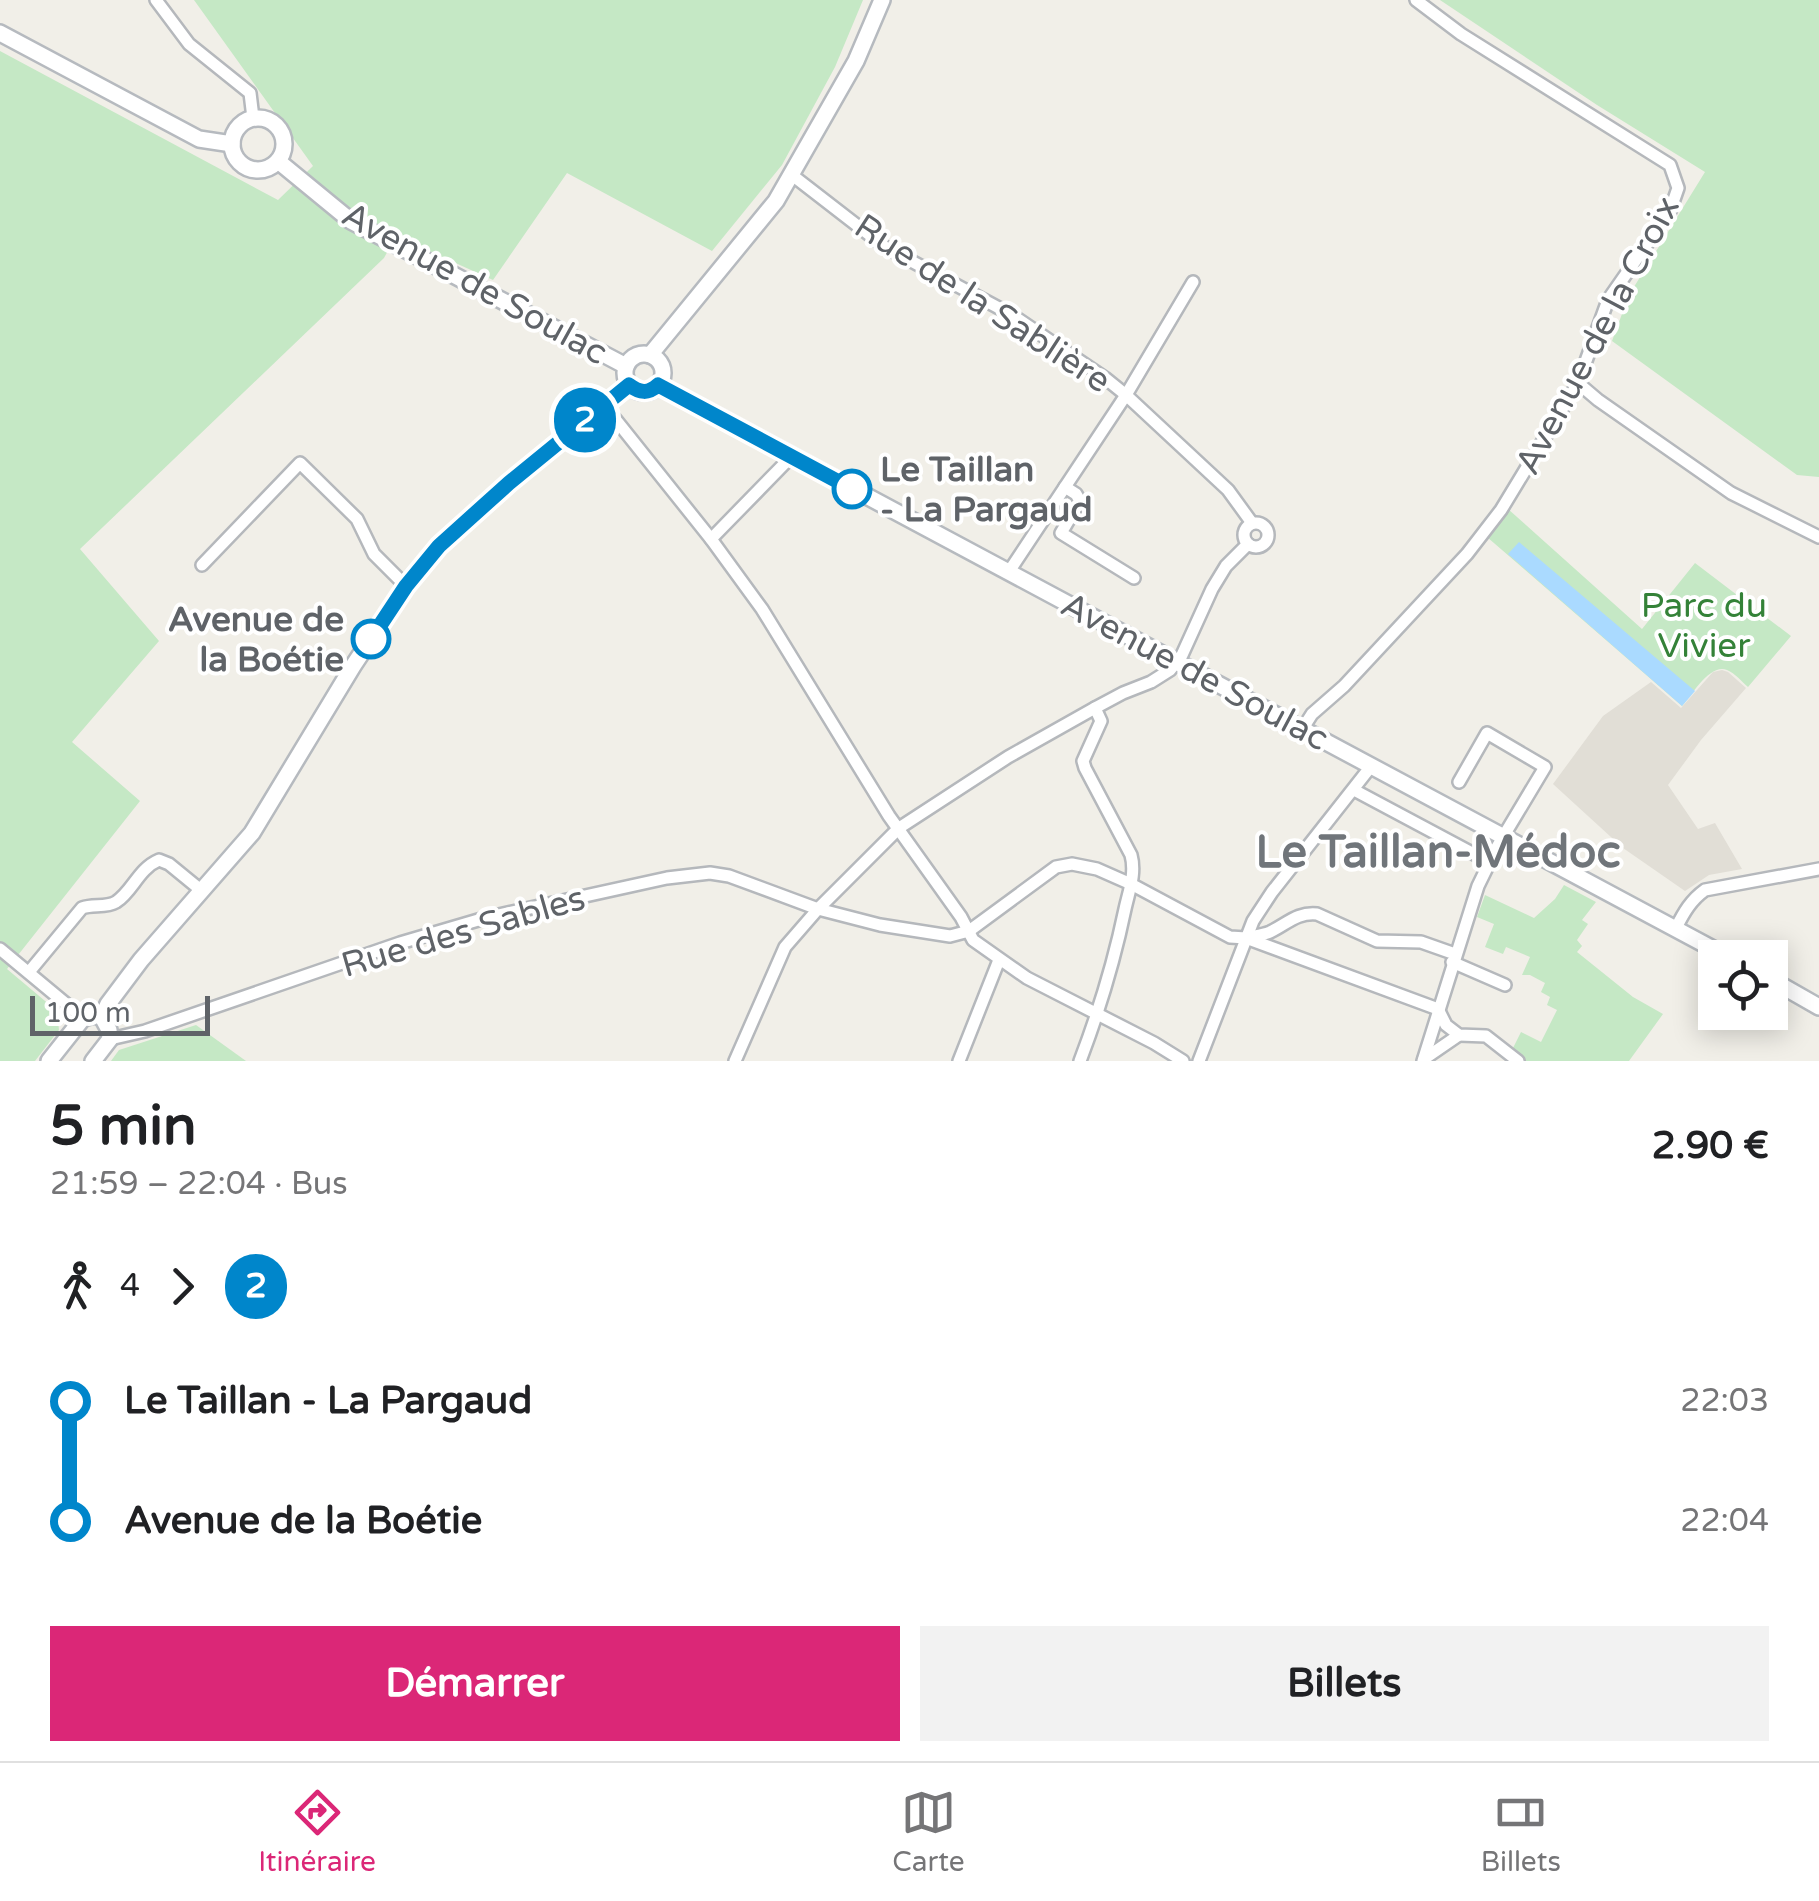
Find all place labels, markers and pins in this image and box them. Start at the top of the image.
place label: Le Taillan - La Pargaud [880,449,1093,531]
marker: Le Taillan - La Pargaud [833,470,871,508]
place label: Avenue de la Boétie [168,599,344,681]
marker: Avenue de la Boétie [352,620,390,658]

